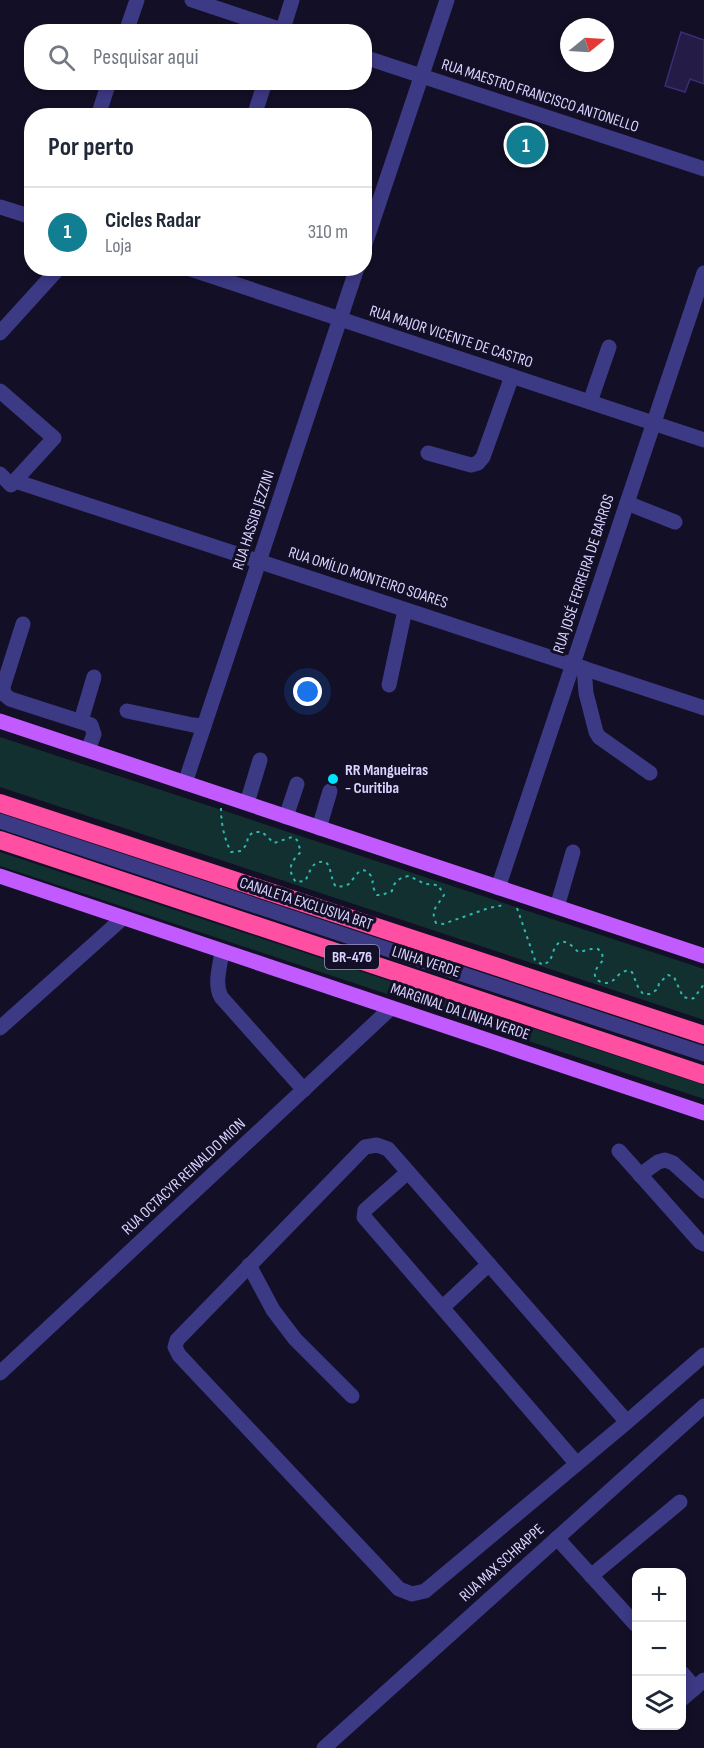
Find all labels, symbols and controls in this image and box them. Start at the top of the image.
north arrow [560,18,614,72]
search box [24,24,372,90]
icon: search [45,41,78,74]
text: Pesquisar aqui [93,44,198,71]
street label: RUA MAESTRO FRANCISCO ANTONELLO [439,55,641,137]
pin: 1 [506,122,546,168]
text: Por perto [48,132,134,163]
text: Cicles Radar [105,207,201,234]
text: 1 [64,220,71,244]
text: 310 m [308,220,348,244]
text: Loja [105,234,132,258]
street label: RUA MAJOR VICENTE DE CASTRO [367,302,535,372]
street label: RUA HASSIB JEZZINI [229,468,279,572]
street label: RUA JOSÉ FERREIRA DE BARROS [549,492,619,656]
street label: RUA OMÍLIO MONTEIRO SOARES [286,543,450,613]
your location [293,677,322,706]
place label: RR Mangueiras - Curitiba [345,761,428,798]
marker: RR Mangueiras - Curitiba [326,772,340,786]
street label: CANALETA EXCLUSIVA BRT [237,874,375,935]
street label: LINHA VERDE [390,942,462,982]
road number: BR-476 [325,945,379,969]
street label: MARGINAL DA LINHA VERDE [388,979,532,1045]
street label: RUA OCTACYR REINALDO MION [118,1115,250,1239]
street label: RUA MAX SCHRAPPE [456,1520,548,1606]
map controls [632,1568,686,1730]
button: + [632,1568,686,1622]
button: − [632,1622,686,1676]
button: layers [632,1676,686,1730]

